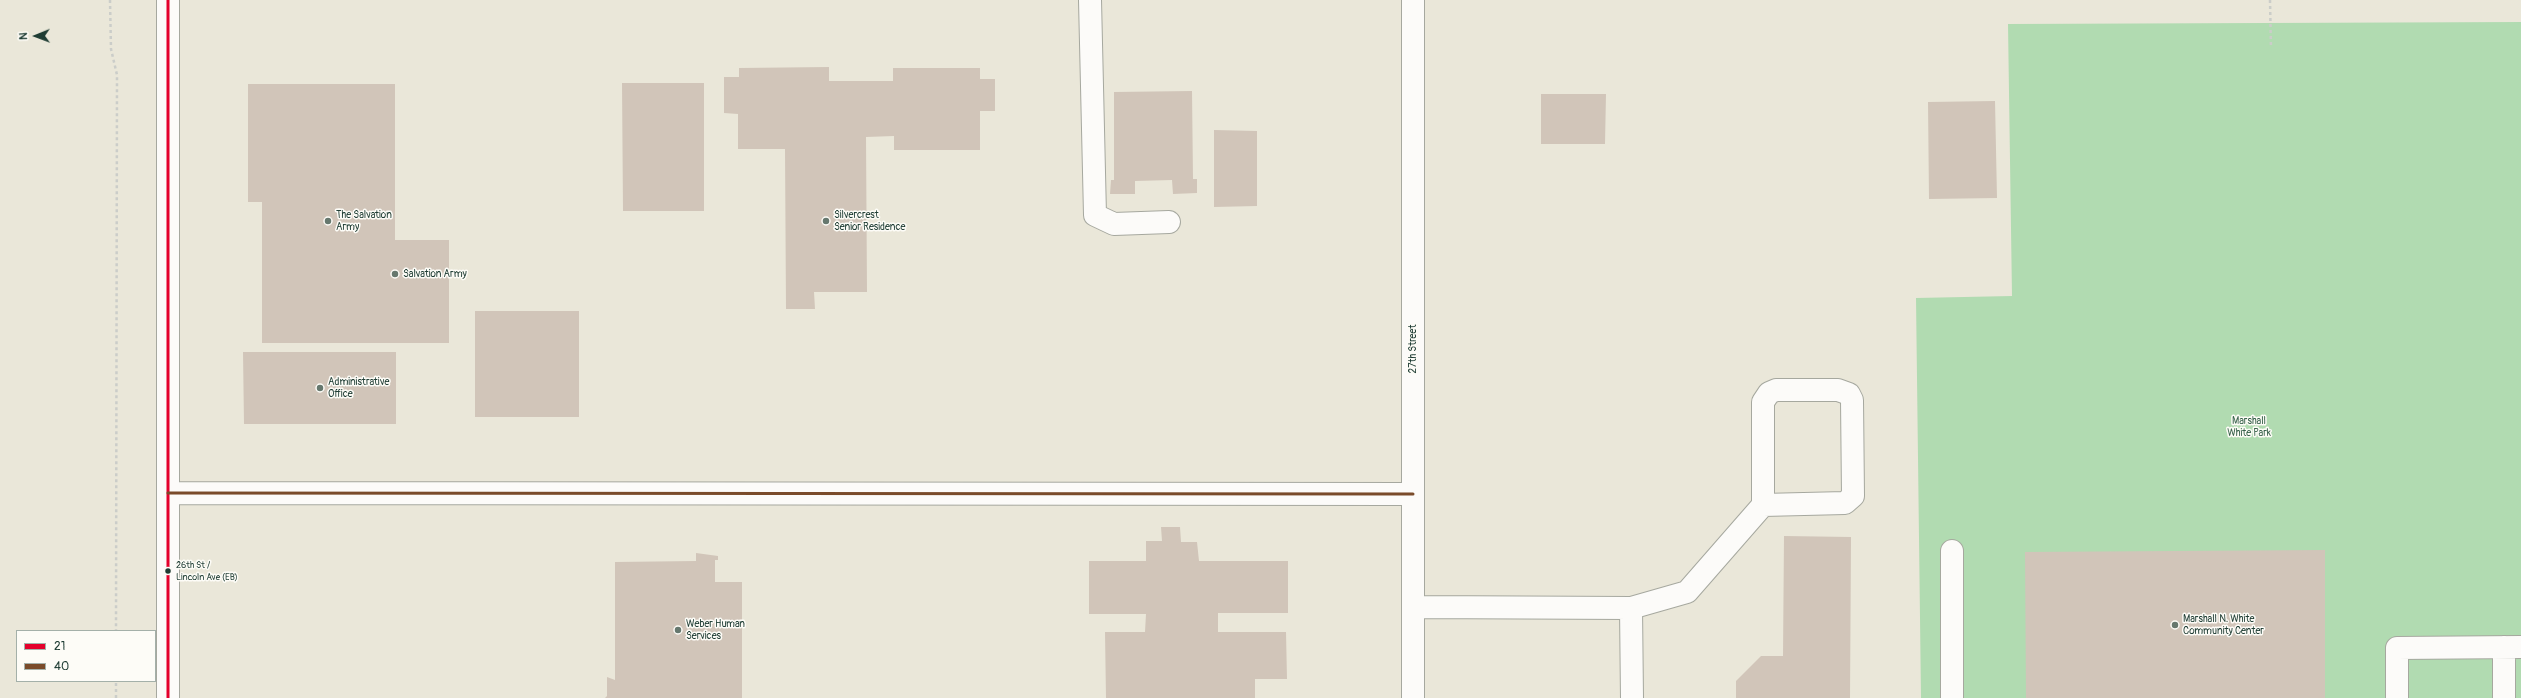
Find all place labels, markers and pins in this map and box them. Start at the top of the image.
place label: The Salvation Army [336,209,392,232]
place label: Silvercrest Senior Residence [834,209,905,232]
marker: The Salvation Army [323,216,333,226]
marker: Silvercrest Senior Residence [821,216,831,226]
place label: Salvation Army [403,268,467,280]
marker: Salvation Army [390,269,400,279]
place label: Administrative Office [328,376,389,400]
marker: Administrative Office [315,383,325,393]
place label: 26th St / Lincoln Ave (EB) [176,561,238,582]
marker: 26th St / Lincoln Ave (EB) [163,566,173,576]
place label: Marshall N. White Community Center [2183,613,2264,636]
place label: Weber Human Services [686,618,745,642]
marker: Marshall N. White Community Center [2170,620,2180,630]
marker: Weber Human Services [673,625,683,635]

